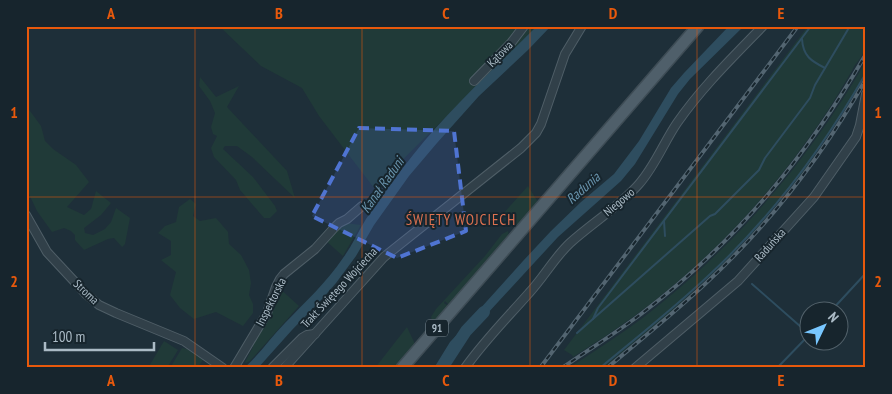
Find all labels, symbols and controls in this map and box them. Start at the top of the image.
text: A [106,3,116,23]
text: B [275,3,283,23]
text: C [442,3,450,23]
text: D [609,3,618,23]
text: E [778,3,785,23]
street label: Kątowa [484,37,516,70]
text: 1 [10,102,18,122]
text: 1 [874,102,882,122]
water label: Kanał Raduni [356,152,409,216]
water label: Radunia [562,167,605,208]
street label: Niegowo [600,184,637,219]
district label: ŚWIĘTY WOJCIECH [406,210,516,229]
street label: Raduńska [751,225,789,264]
street label: Trakt Świętego Wojciecha [297,244,380,331]
text: 2 [10,271,18,291]
text: 2 [874,271,882,291]
street label: Inspektorska [252,275,289,328]
street label: Stroma [70,276,102,307]
north arrow [800,302,850,352]
text: N [824,308,843,326]
scale bar [45,319,154,351]
road number: 91 [426,319,448,336]
text: 100 m [52,327,85,346]
text: A [106,370,116,390]
text: B [275,370,283,390]
text: C [442,370,450,390]
text: D [609,370,618,390]
text: E [778,370,785,390]

